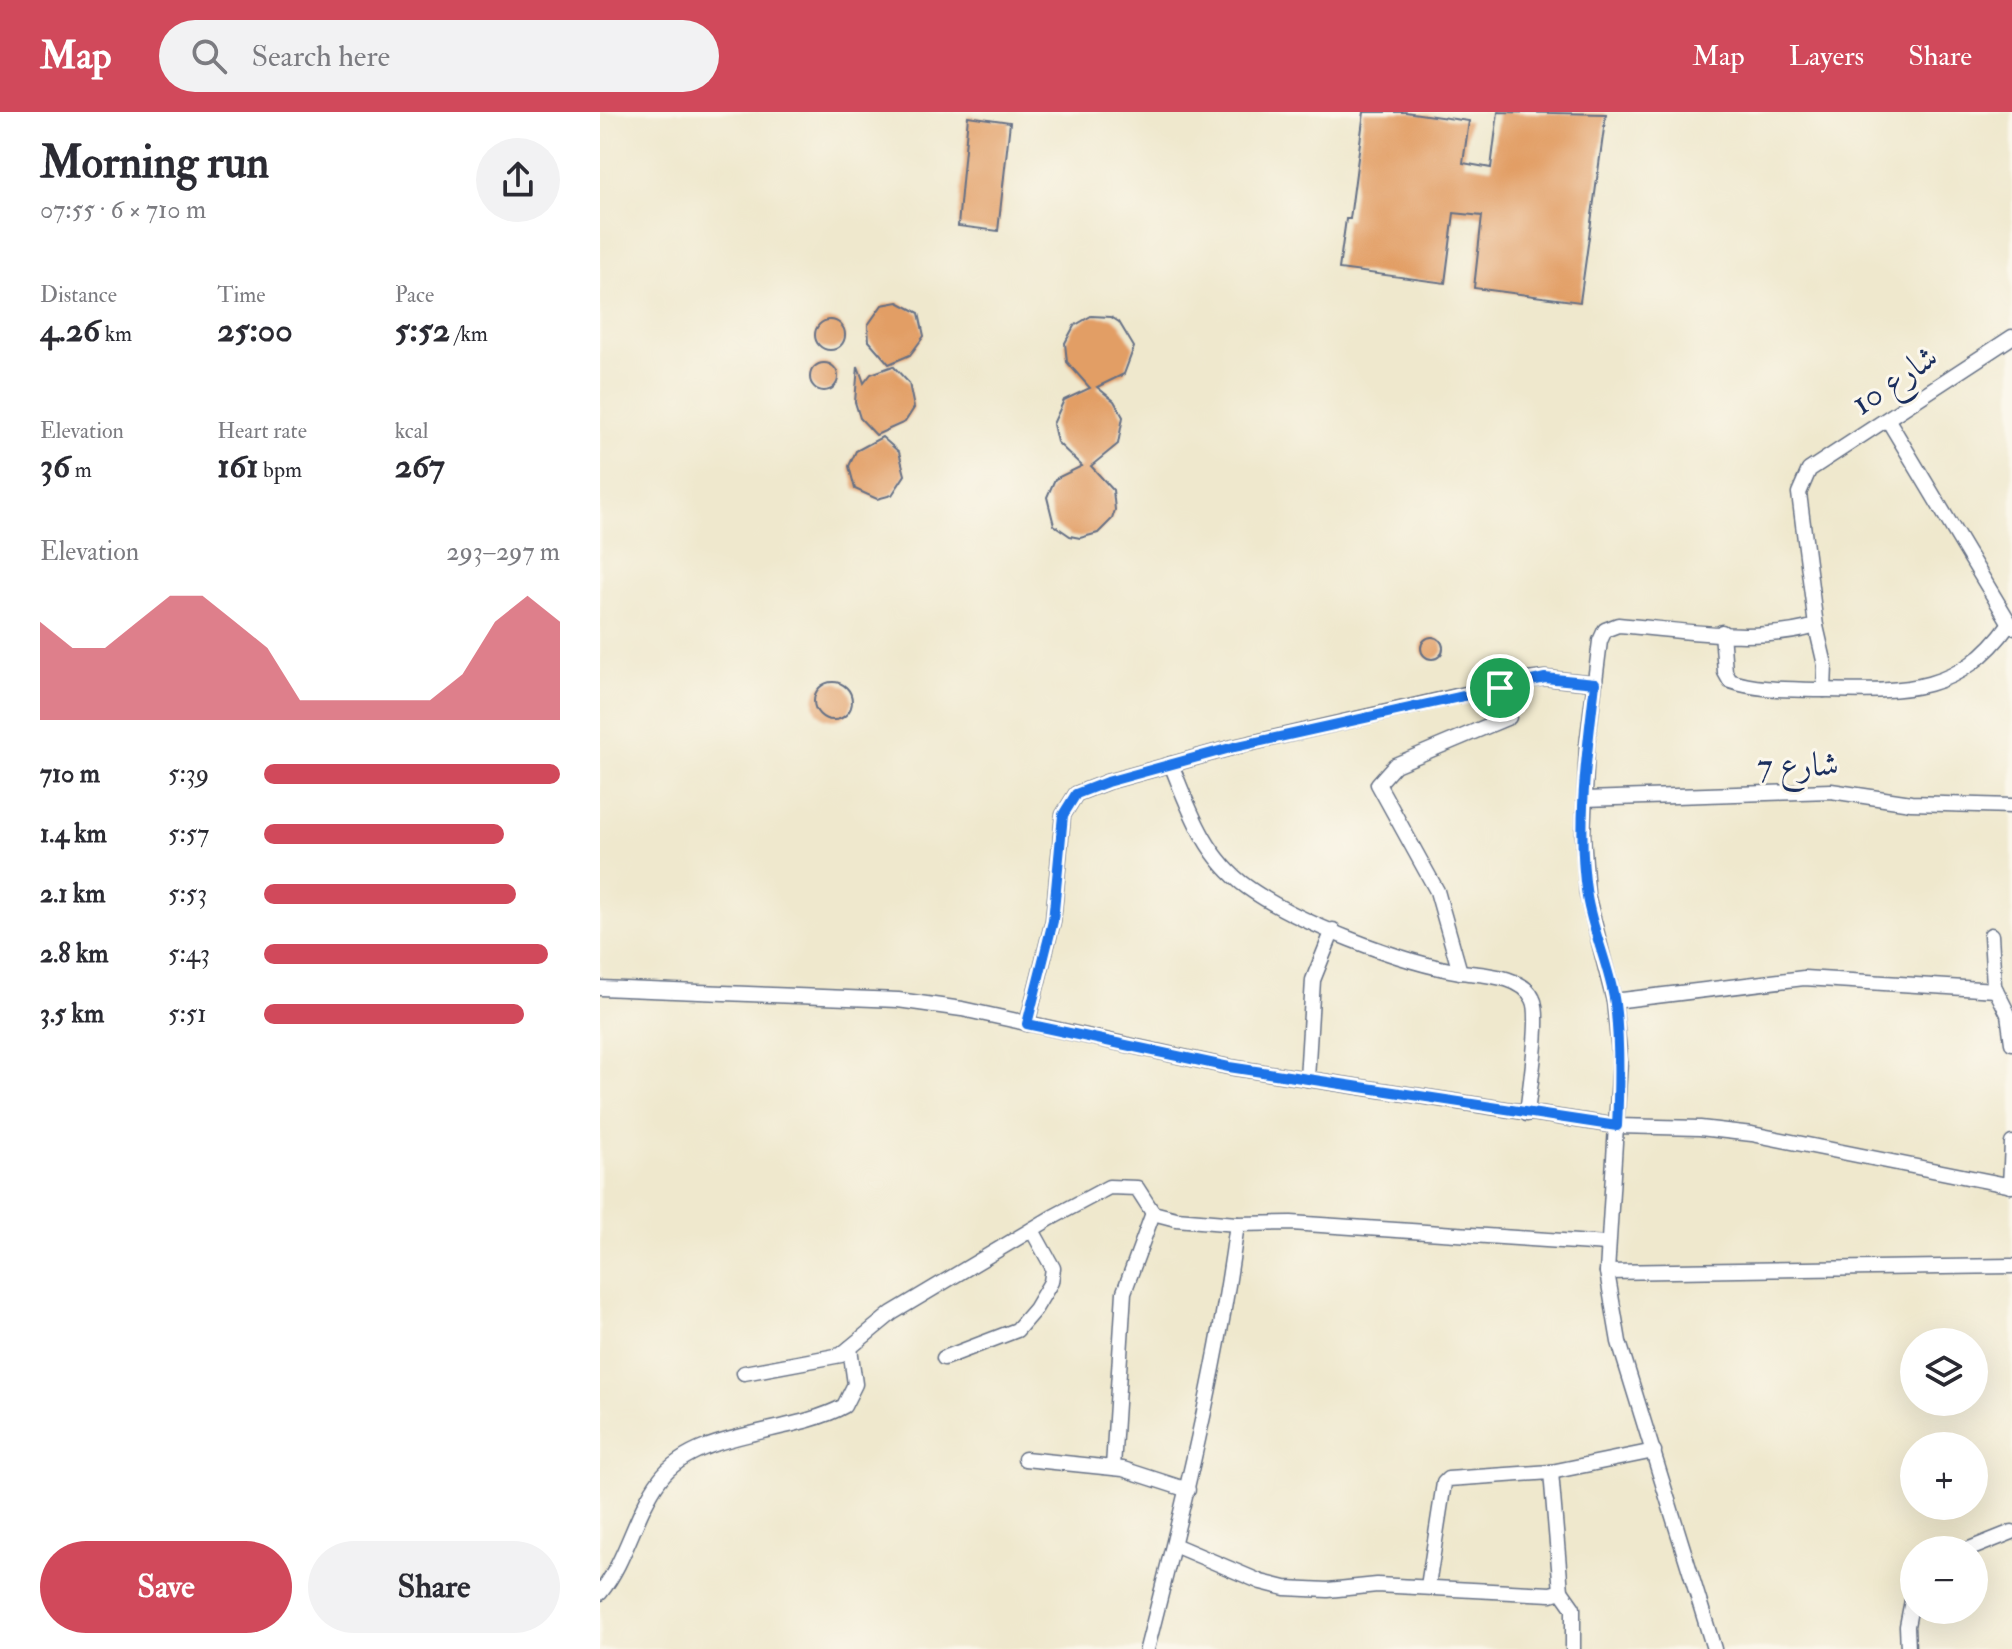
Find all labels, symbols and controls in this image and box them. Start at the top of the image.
search box [159,20,719,92]
text: Map [40,32,111,80]
icon: search [187,34,231,78]
text: Search here [251,38,390,75]
text: Map [1692,39,1745,74]
text: Layers [1789,39,1864,74]
text: Share [1908,39,1972,74]
text: Morning run [40,136,269,191]
button: share [476,138,560,222]
text: 07:55 · 6 × 710 m [40,194,206,226]
text: Distance [40,281,117,309]
text: Time [217,281,265,309]
text: Pace [395,281,434,309]
text: 4.26 [40,309,100,352]
text: 25:00 [217,309,293,352]
text: 5:52 [395,309,450,352]
text: km [100,320,132,348]
text: /km [450,320,488,348]
street label: شارع 10 [1843,336,1950,430]
text: Elevation [40,417,124,445]
text: Heart rate [217,417,307,445]
text: kcal [395,417,428,445]
text: 36 [40,445,70,488]
text: 161 [217,445,258,488]
text: 267 [395,445,445,488]
text: m [70,456,92,484]
text: bpm [258,456,302,484]
text: Elevation [40,536,139,568]
text: 293–297 m [446,536,560,568]
pin [1466,654,1534,722]
icon: arrive [1478,666,1522,710]
street label: شارع 7 [1757,743,1839,794]
text: 710 m [40,758,100,790]
text: 5:39 [168,758,209,790]
text: 1.4 km [40,818,107,850]
text: 5:57 [168,818,209,850]
text: 2.1 km [40,878,106,910]
text: 5:53 [168,878,207,910]
text: 2.8 km [40,938,108,970]
text: 5:43 [168,938,210,970]
text: 3.5 km [40,998,104,1030]
text: 5:51 [168,998,207,1030]
map controls [1900,1328,1988,1624]
button: layers [1900,1328,1988,1416]
button: + [1900,1432,1988,1520]
button: − [1900,1536,1988,1624]
button: Save [40,1541,292,1633]
button: Share [308,1541,560,1633]

